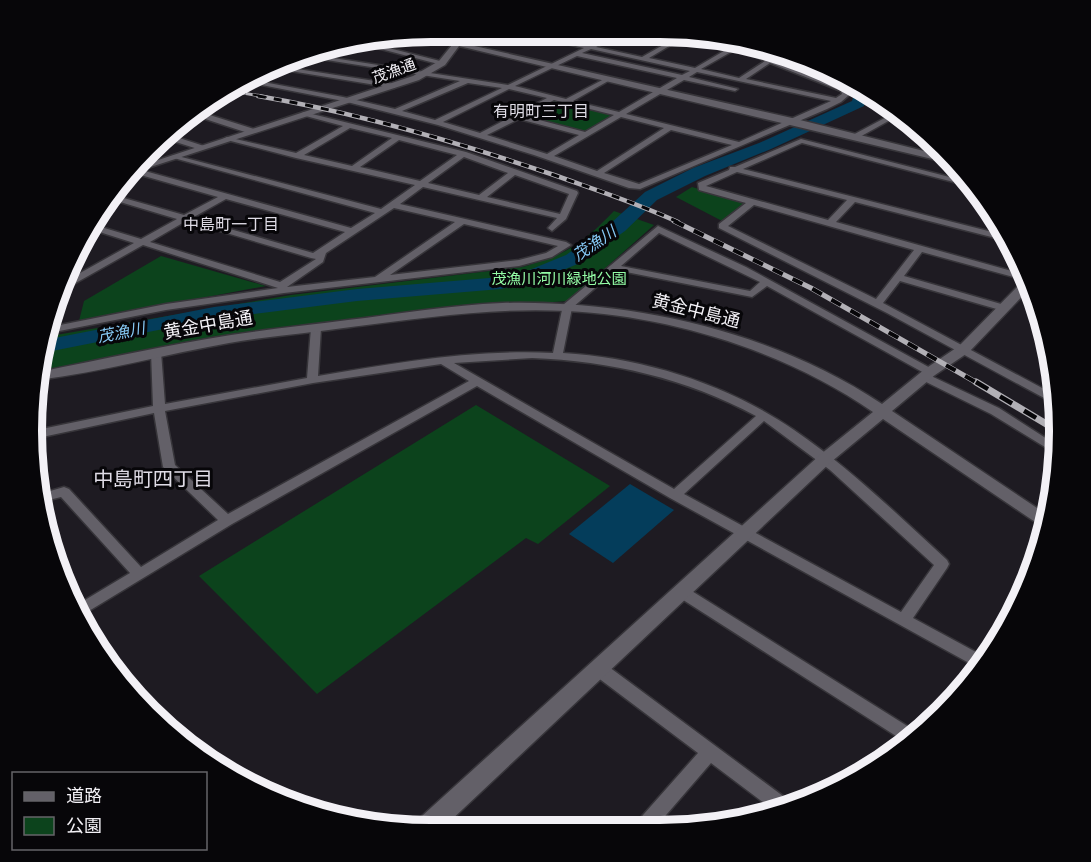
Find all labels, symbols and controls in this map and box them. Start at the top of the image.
street label: 茂漁通 [369,54,418,87]
district label: 有明町三丁目 [493,101,589,121]
district label: 中島町一丁目 [183,214,279,234]
water label: 茂漁川 [569,220,621,265]
park label: 茂漁川河川緑地公園 [491,269,627,288]
street label: 黄金中島通 [650,288,743,333]
street label: 黄金中島通 [162,305,254,344]
water label: 茂漁川 [96,317,148,346]
district label: 中島町四丁目 [93,466,213,491]
legend [12,772,207,850]
text: 道路 [66,784,102,807]
text: 公園 [66,814,102,837]

